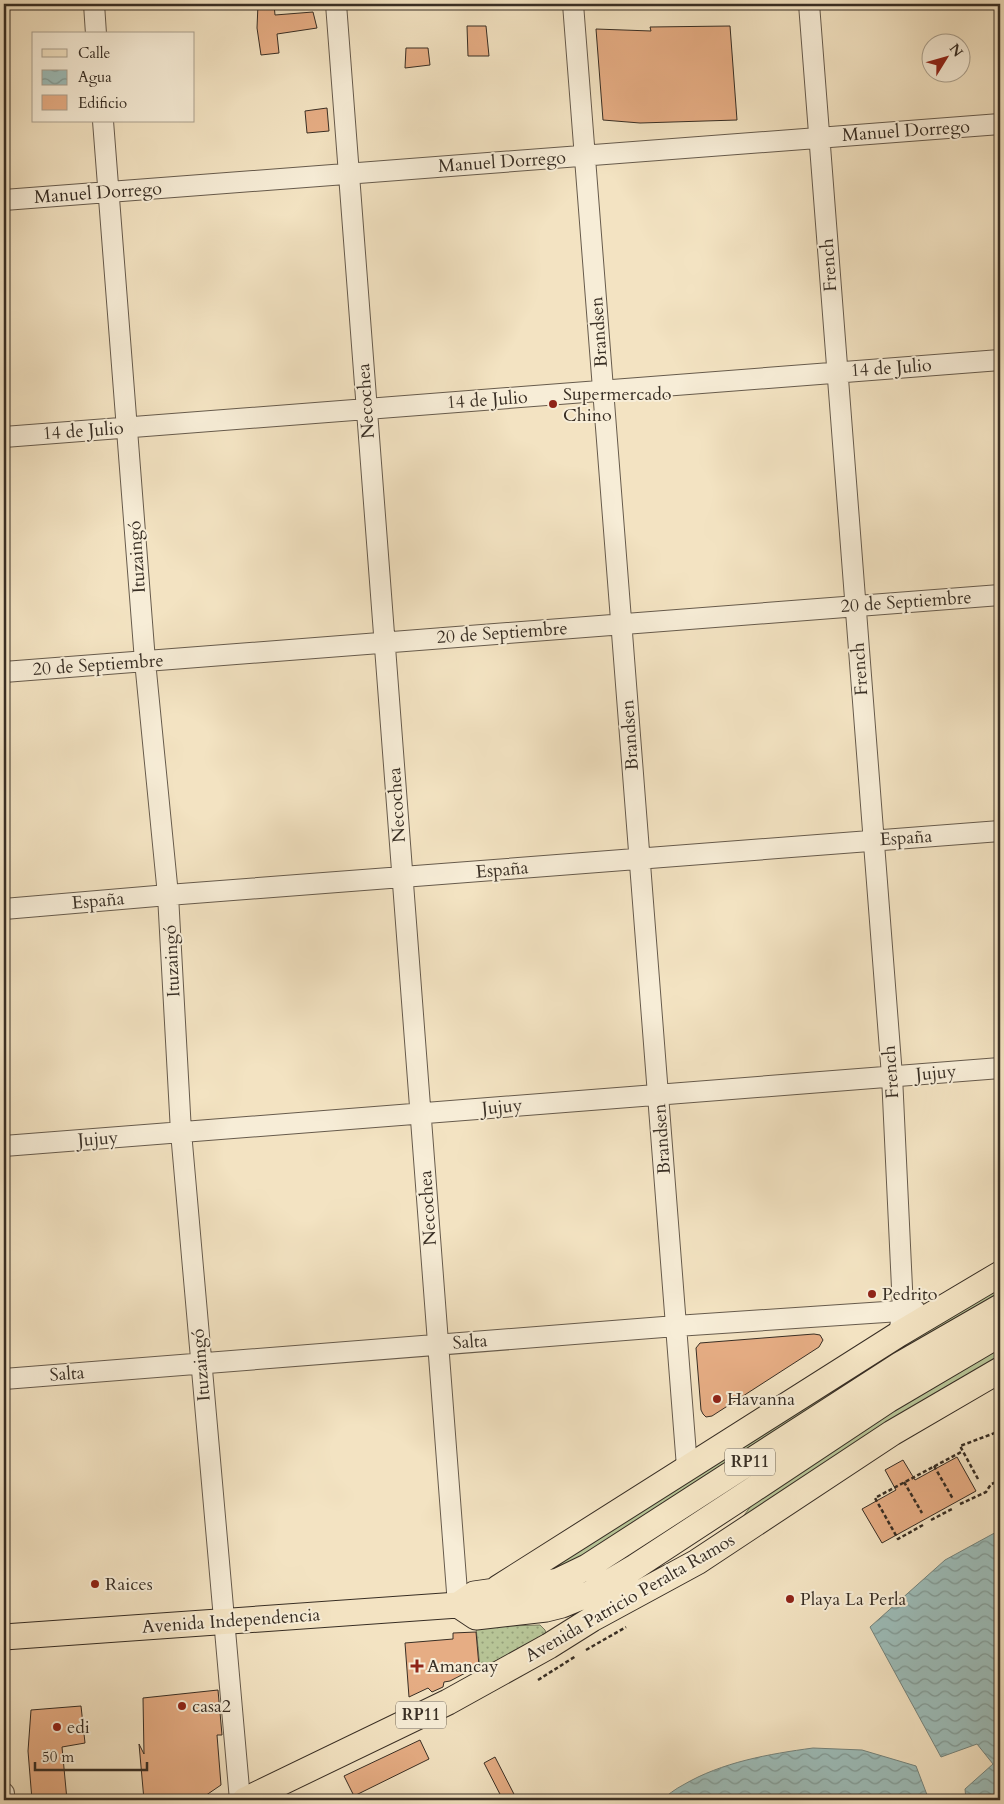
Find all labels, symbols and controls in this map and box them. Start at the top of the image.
legend [32,32,195,122]
north arrow [922,32,972,82]
text: N [945,40,967,61]
text: Calle [78,43,111,63]
text: Agua [78,67,112,87]
text: Edificio [78,93,127,113]
street label: Manuel Dorrego [841,114,971,148]
street label: Manuel Dorrego [437,145,567,179]
street label: Manuel Dorrego [33,176,163,210]
street label: French [815,237,843,292]
street label: Brandsen [584,295,614,368]
street label: 14 de Julio [850,353,933,383]
street label: Necochea [351,362,381,440]
place label: Supermercado Chino [563,382,672,428]
street label: 14 de Julio [446,385,529,415]
marker: Supermercado Chino [547,398,559,410]
street label: 14 de Julio [42,416,125,446]
street label: Ituzaingó [122,520,152,594]
street label: 20 de Septiembre [840,585,972,619]
street label: 20 de Septiembre [436,616,568,650]
street label: French [846,641,874,696]
street label: 20 de Septiembre [32,648,164,682]
street label: Brandsen [615,698,645,771]
street label: Necochea [382,766,412,844]
street label: España [879,824,933,852]
street label: España [475,855,529,885]
street label: España [71,886,125,916]
street label: Ituzaingó [158,924,186,998]
street label: French [877,1044,905,1099]
street label: Jujuy [912,1059,958,1087]
street label: Jujuy [478,1093,524,1121]
street label: Brandsen [647,1102,677,1175]
street label: Jujuy [74,1125,120,1153]
street label: Necochea [413,1169,443,1247]
place label: Pedrito [882,1282,938,1307]
marker: Pedrito [866,1288,878,1300]
street label: Ituzaingó [185,1327,217,1402]
street label: Salta [452,1328,488,1356]
street label: Salta [49,1360,85,1388]
place label: Havanna [727,1387,795,1412]
marker: Havanna [711,1393,723,1405]
road number: RP11 [725,1448,775,1475]
street label: Avenida Patricio Peralta Ramos [521,1528,739,1668]
place label: Raices [105,1572,153,1597]
marker: Raices [89,1578,101,1590]
place label: Playa La Perla [800,1587,907,1612]
marker: Playa La Perla [784,1593,796,1605]
street label: Avenida Independencia [141,1602,321,1640]
place label: Amancay [427,1654,499,1679]
marker: Amancay [411,1660,423,1672]
place label: casa2 [192,1694,231,1719]
marker: casa2 [176,1700,188,1712]
road number: RP11 [396,1702,446,1728]
place label: edi [67,1715,90,1740]
marker: edi [51,1721,63,1733]
scale bar [35,1739,148,1771]
text: 50 m [42,1747,74,1767]

